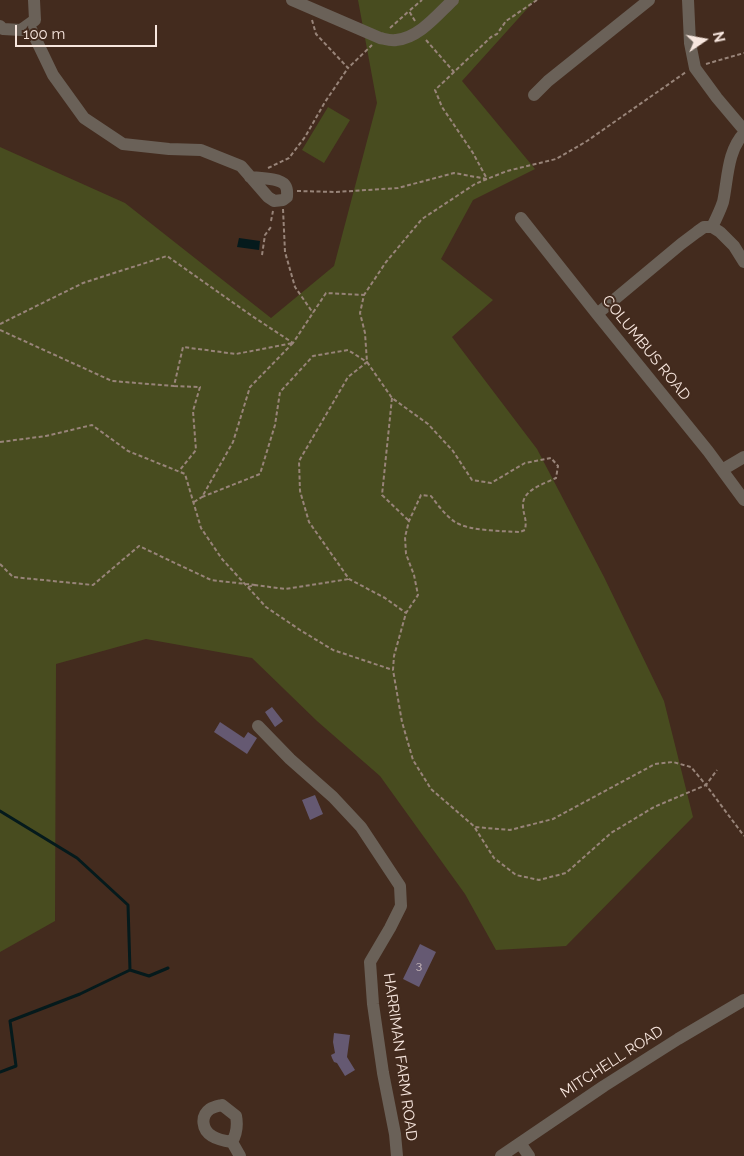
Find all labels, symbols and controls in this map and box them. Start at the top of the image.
scale bar [18,15,160,47]
north arrow [679,15,729,65]
text: 100 m [23,25,65,43]
text: N [710,30,728,44]
street label: COLUMBUS ROAD [598,292,694,404]
house number: 3 [416,958,422,972]
street label: HARRIMAN FARM ROAD [379,972,421,1142]
street label: MITCHELL ROAD [557,1022,667,1102]

